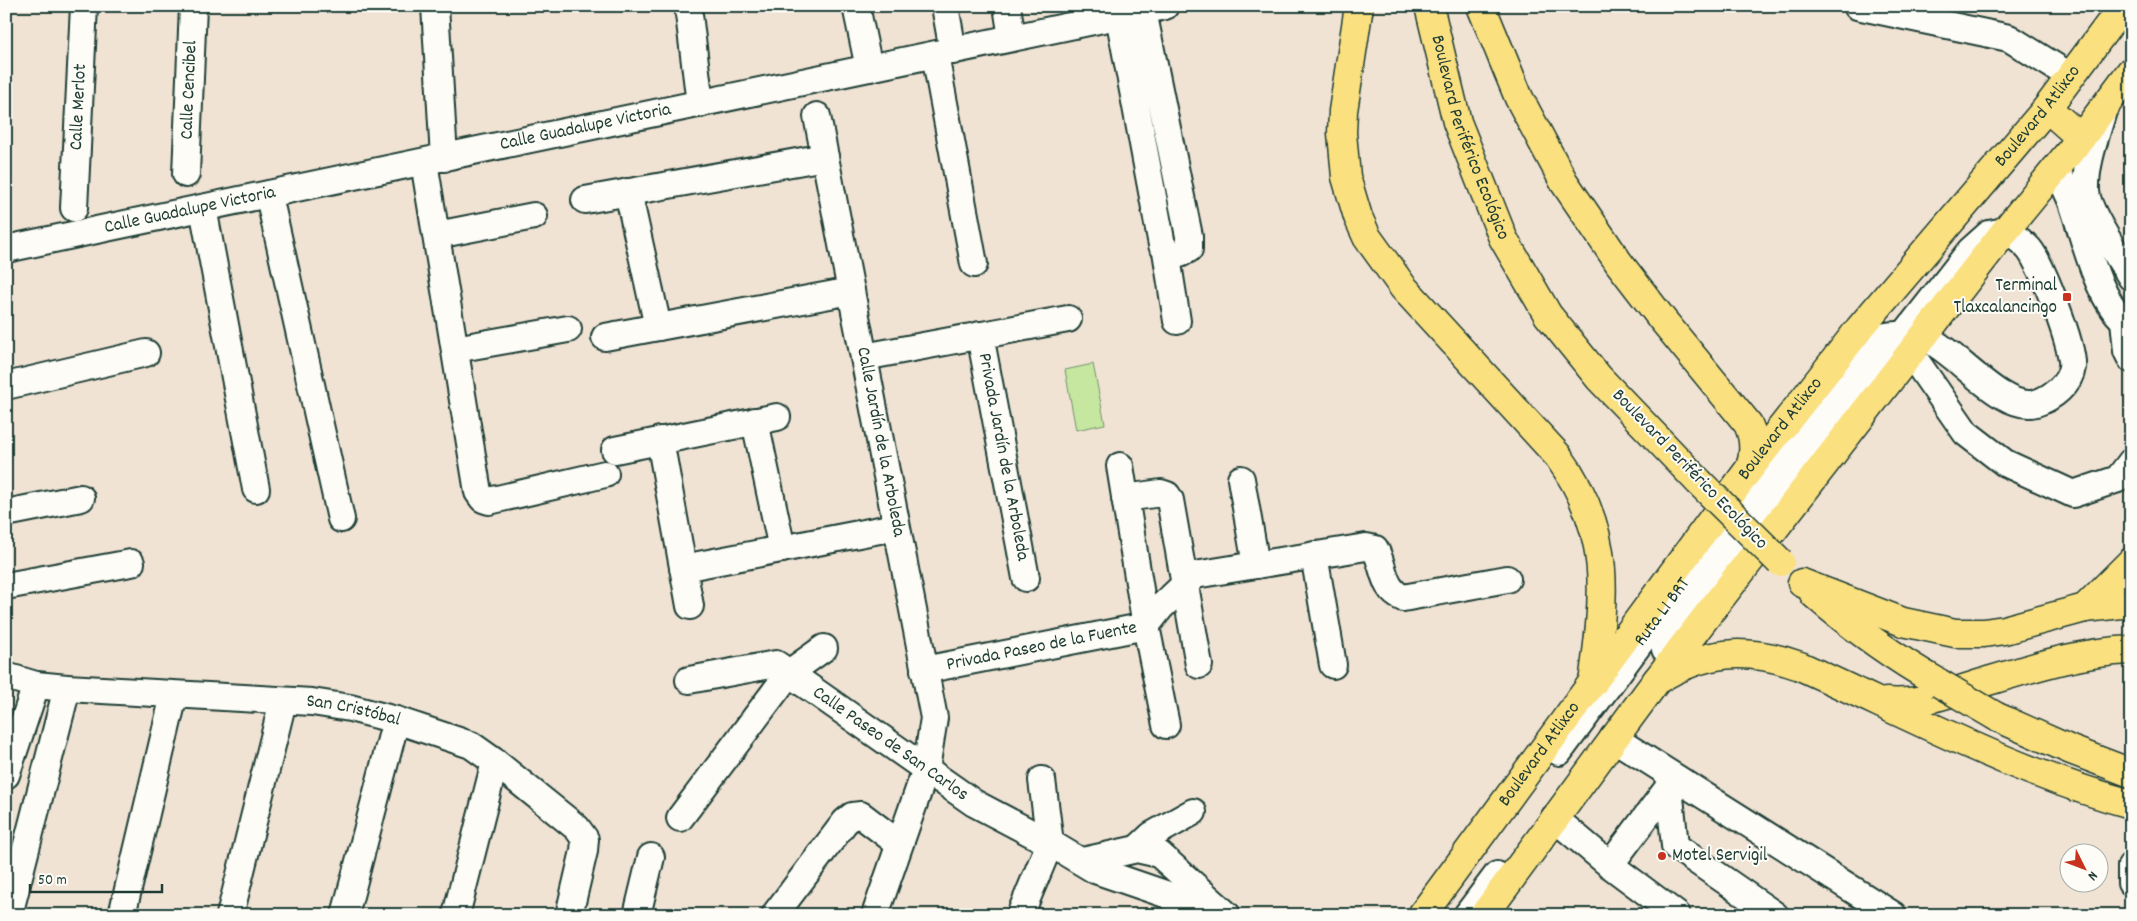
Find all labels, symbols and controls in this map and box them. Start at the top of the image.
street label: Boulevard Periférico Ecológico [1423,33,1516,244]
street label: Calle Cencibel [174,40,205,140]
street label: Boulevard Atlixco [1989,60,2088,173]
street label: Calle Merlot [63,63,95,151]
street label: Calle Guadalupe Victoria [497,96,674,159]
street label: Calle Guadalupe Victoria [102,179,279,242]
place label: Terminal Tlaxcalancingo [1953,273,2057,322]
marker: Terminal Tlaxcalancingo [2061,291,2073,303]
street label: Calle Jardín de la Arboleda [849,345,912,540]
street label: Privada Jardín de la Arboleda [970,351,1036,564]
street label: Boulevard Atlixco [1732,372,1830,486]
street label: Boulevard Periférico Ecológico [1605,383,1773,557]
street label: Ruta L1 BRT [1628,572,1697,652]
street label: Privada Paseo de la Fuente [944,615,1139,679]
street label: Calle Paseo de San Carlos [807,680,974,808]
street label: San Cristóbal [306,688,404,734]
street label: Boulevard Atlixco [1492,696,1587,813]
place label: Motel Servigil [1672,843,1768,870]
north arrow [2060,844,2110,894]
marker: Motel Servigil [1656,850,1668,862]
scale bar [30,861,162,893]
text: N [2082,866,2102,885]
text: 50 m [38,870,67,892]

